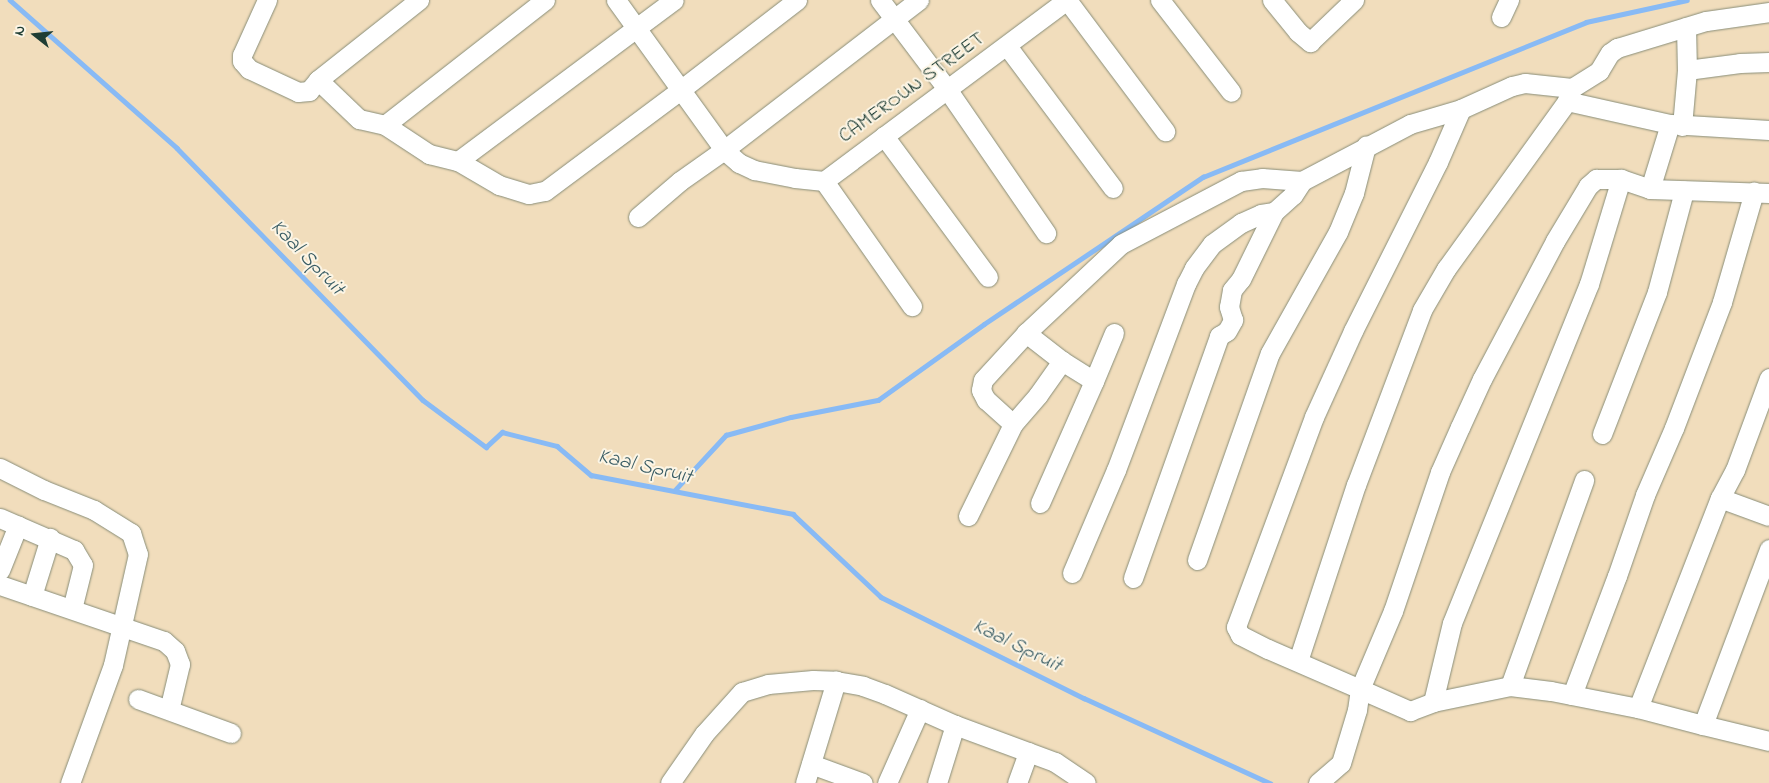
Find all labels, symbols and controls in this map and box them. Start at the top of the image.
north arrow [10,10,60,60]
text: N [9,23,31,38]
street label: CAMEROUN STREET [834,27,990,149]
water label: Kaal Spruit [265,215,349,301]
water label: Kaal Spruit [595,444,695,490]
water label: Kaal Spruit [968,614,1066,678]

